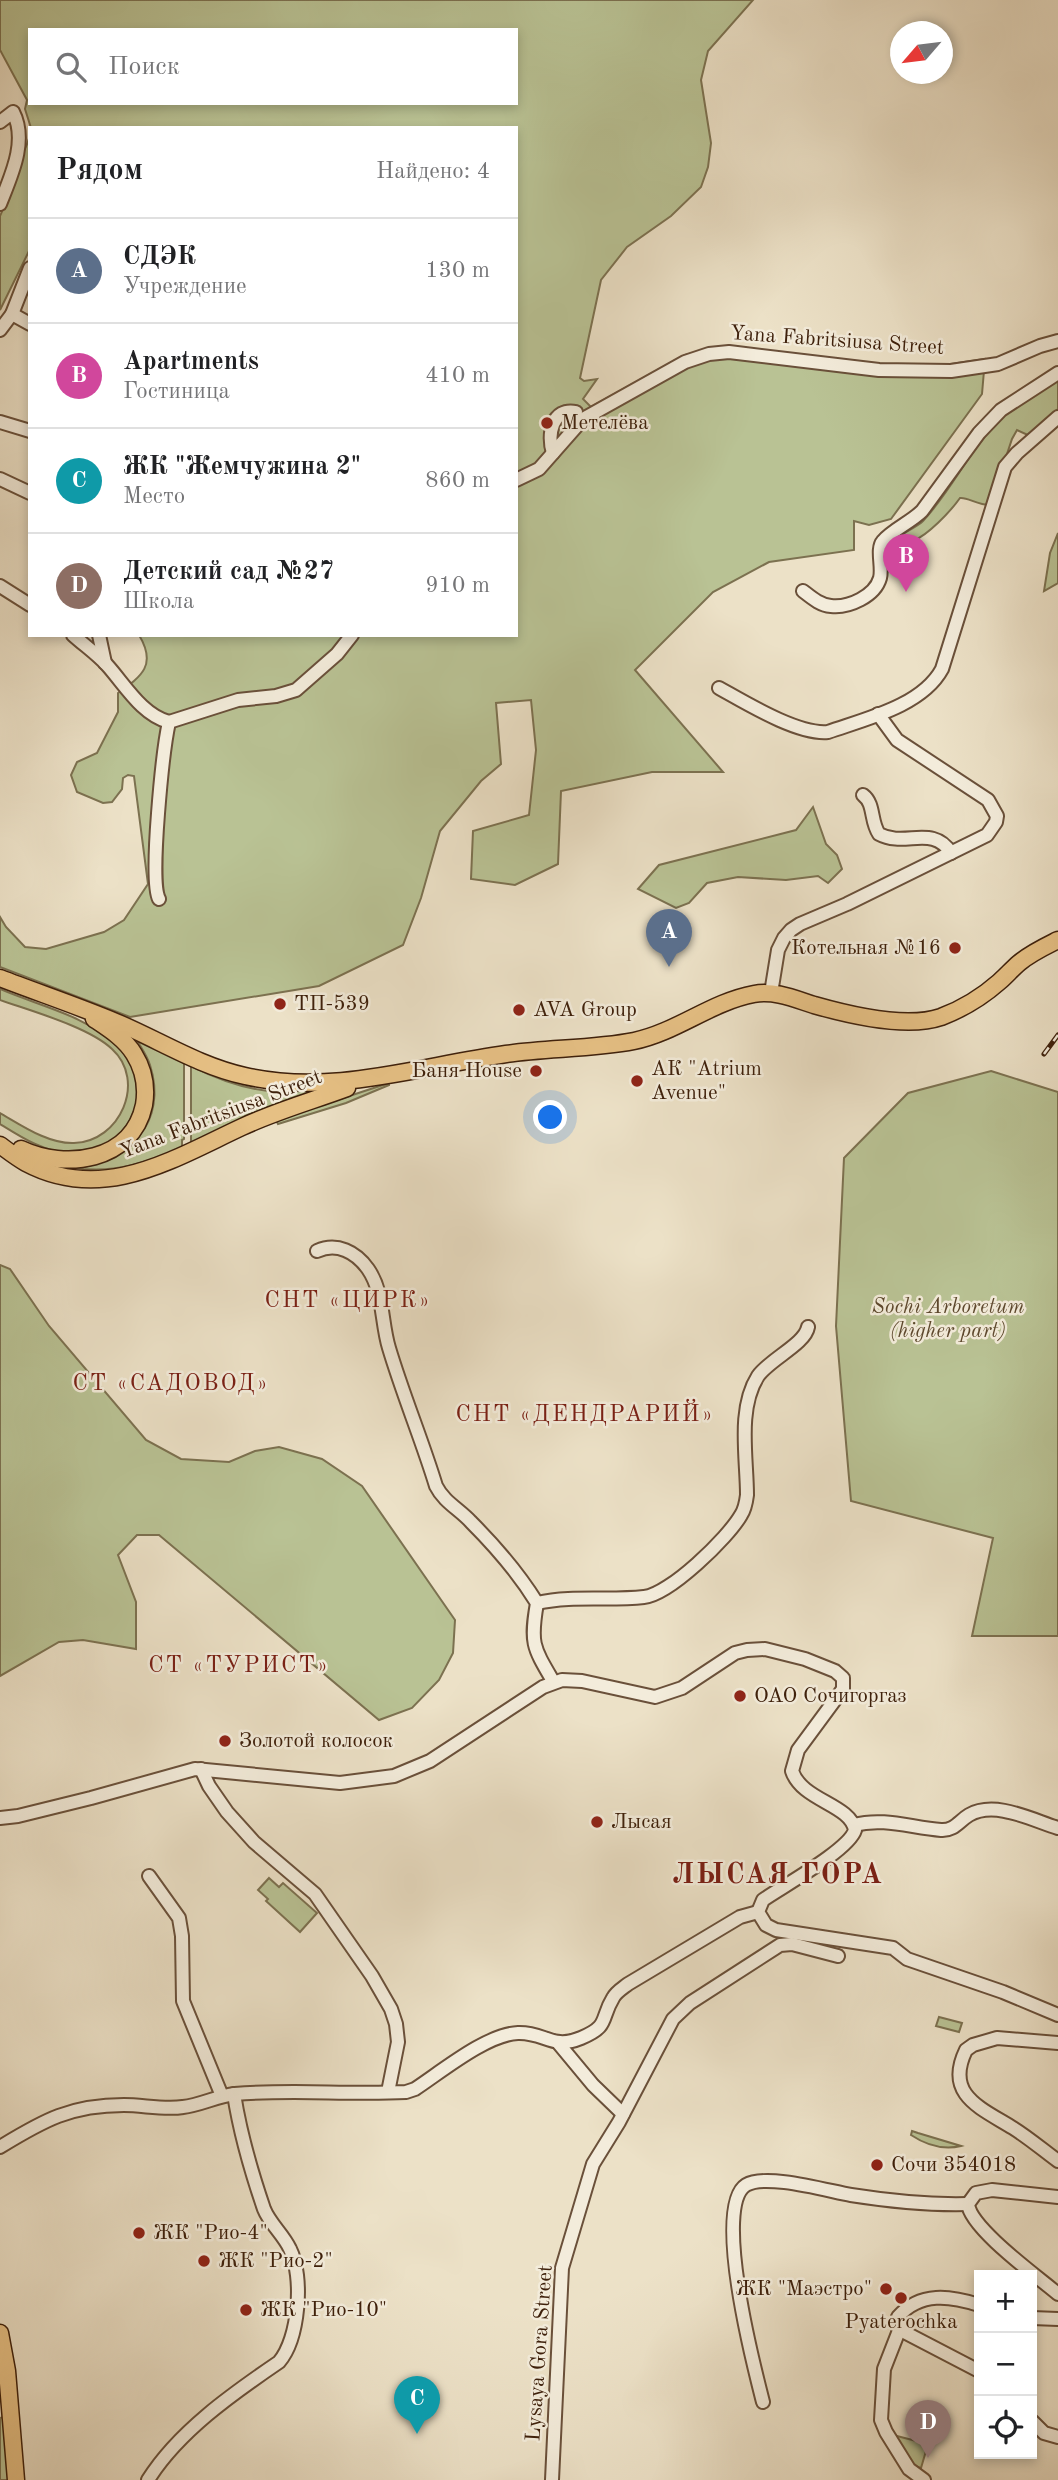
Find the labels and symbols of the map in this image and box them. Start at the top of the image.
north arrow [890,21,953,84]
street label: Yana Fabritsiusa Street [729,323,945,359]
place label: Метелёва [561,413,649,434]
marker: Метелёва [539,415,555,431]
pin: B [883,534,929,592]
pin: A [646,909,692,967]
place label: Котельная №16 [791,938,941,959]
marker: Котельная №16 [947,940,963,956]
place label: ТП-539 [294,994,370,1015]
marker: ТП-539 [272,996,288,1012]
place label: AVA Group [533,1000,637,1021]
marker: AVA Group [511,1002,527,1018]
place label: АК "Atrium Avenue" [651,1059,762,1104]
place label: Баня House [411,1061,522,1082]
marker: Баня House [528,1063,544,1079]
street label: Yana Fabritsiusa Street [117,1067,325,1163]
marker: АК "Atrium Avenue" [629,1073,645,1089]
your location [533,1100,567,1134]
district label: СНТ «ЦИРК» [265,1289,431,1312]
park label: Sochi Arboretum (higher part) [872,1297,1024,1342]
district label: СТ «САДОВОД» [72,1372,270,1395]
district label: СНТ «ДЕНДРАРИЙ» [455,1398,715,1426]
district label: СТ «ТУРИСТ» [148,1654,330,1677]
place label: ОАО Сочигоргаз [754,1686,907,1707]
marker: ОАО Сочигоргаз [732,1688,748,1704]
place label: Золотой колосок [239,1731,394,1752]
marker: Золотой колосок [217,1733,233,1749]
place label: Лысая [611,1812,672,1833]
marker: Лысая [589,1814,605,1830]
district label: ЛЫСАЯ ГОРА [672,1861,884,1890]
place label: Сочи 354018 [891,2155,1016,2176]
marker: Сочи 354018 [869,2157,885,2173]
place label: ЖК "Рио-4" [153,2223,268,2244]
marker: ЖК "Рио-4" [131,2225,147,2241]
place label: ЖК "Рио-2" [218,2251,333,2272]
marker: ЖК "Рио-2" [196,2253,212,2269]
street label: Lysaya Gora Street [523,2264,557,2442]
place label: ЖК "Маэстро" [735,2279,872,2300]
marker: ЖК "Маэстро" [878,2281,894,2297]
marker: Pyaterochka [893,2290,909,2306]
place label: ЖК "Рио-10" [260,2300,387,2321]
marker: ЖК "Рио-10" [238,2302,254,2318]
place label: Pyaterochka [844,2312,958,2333]
pin: C [394,2376,440,2434]
pin: D [905,2400,951,2458]

